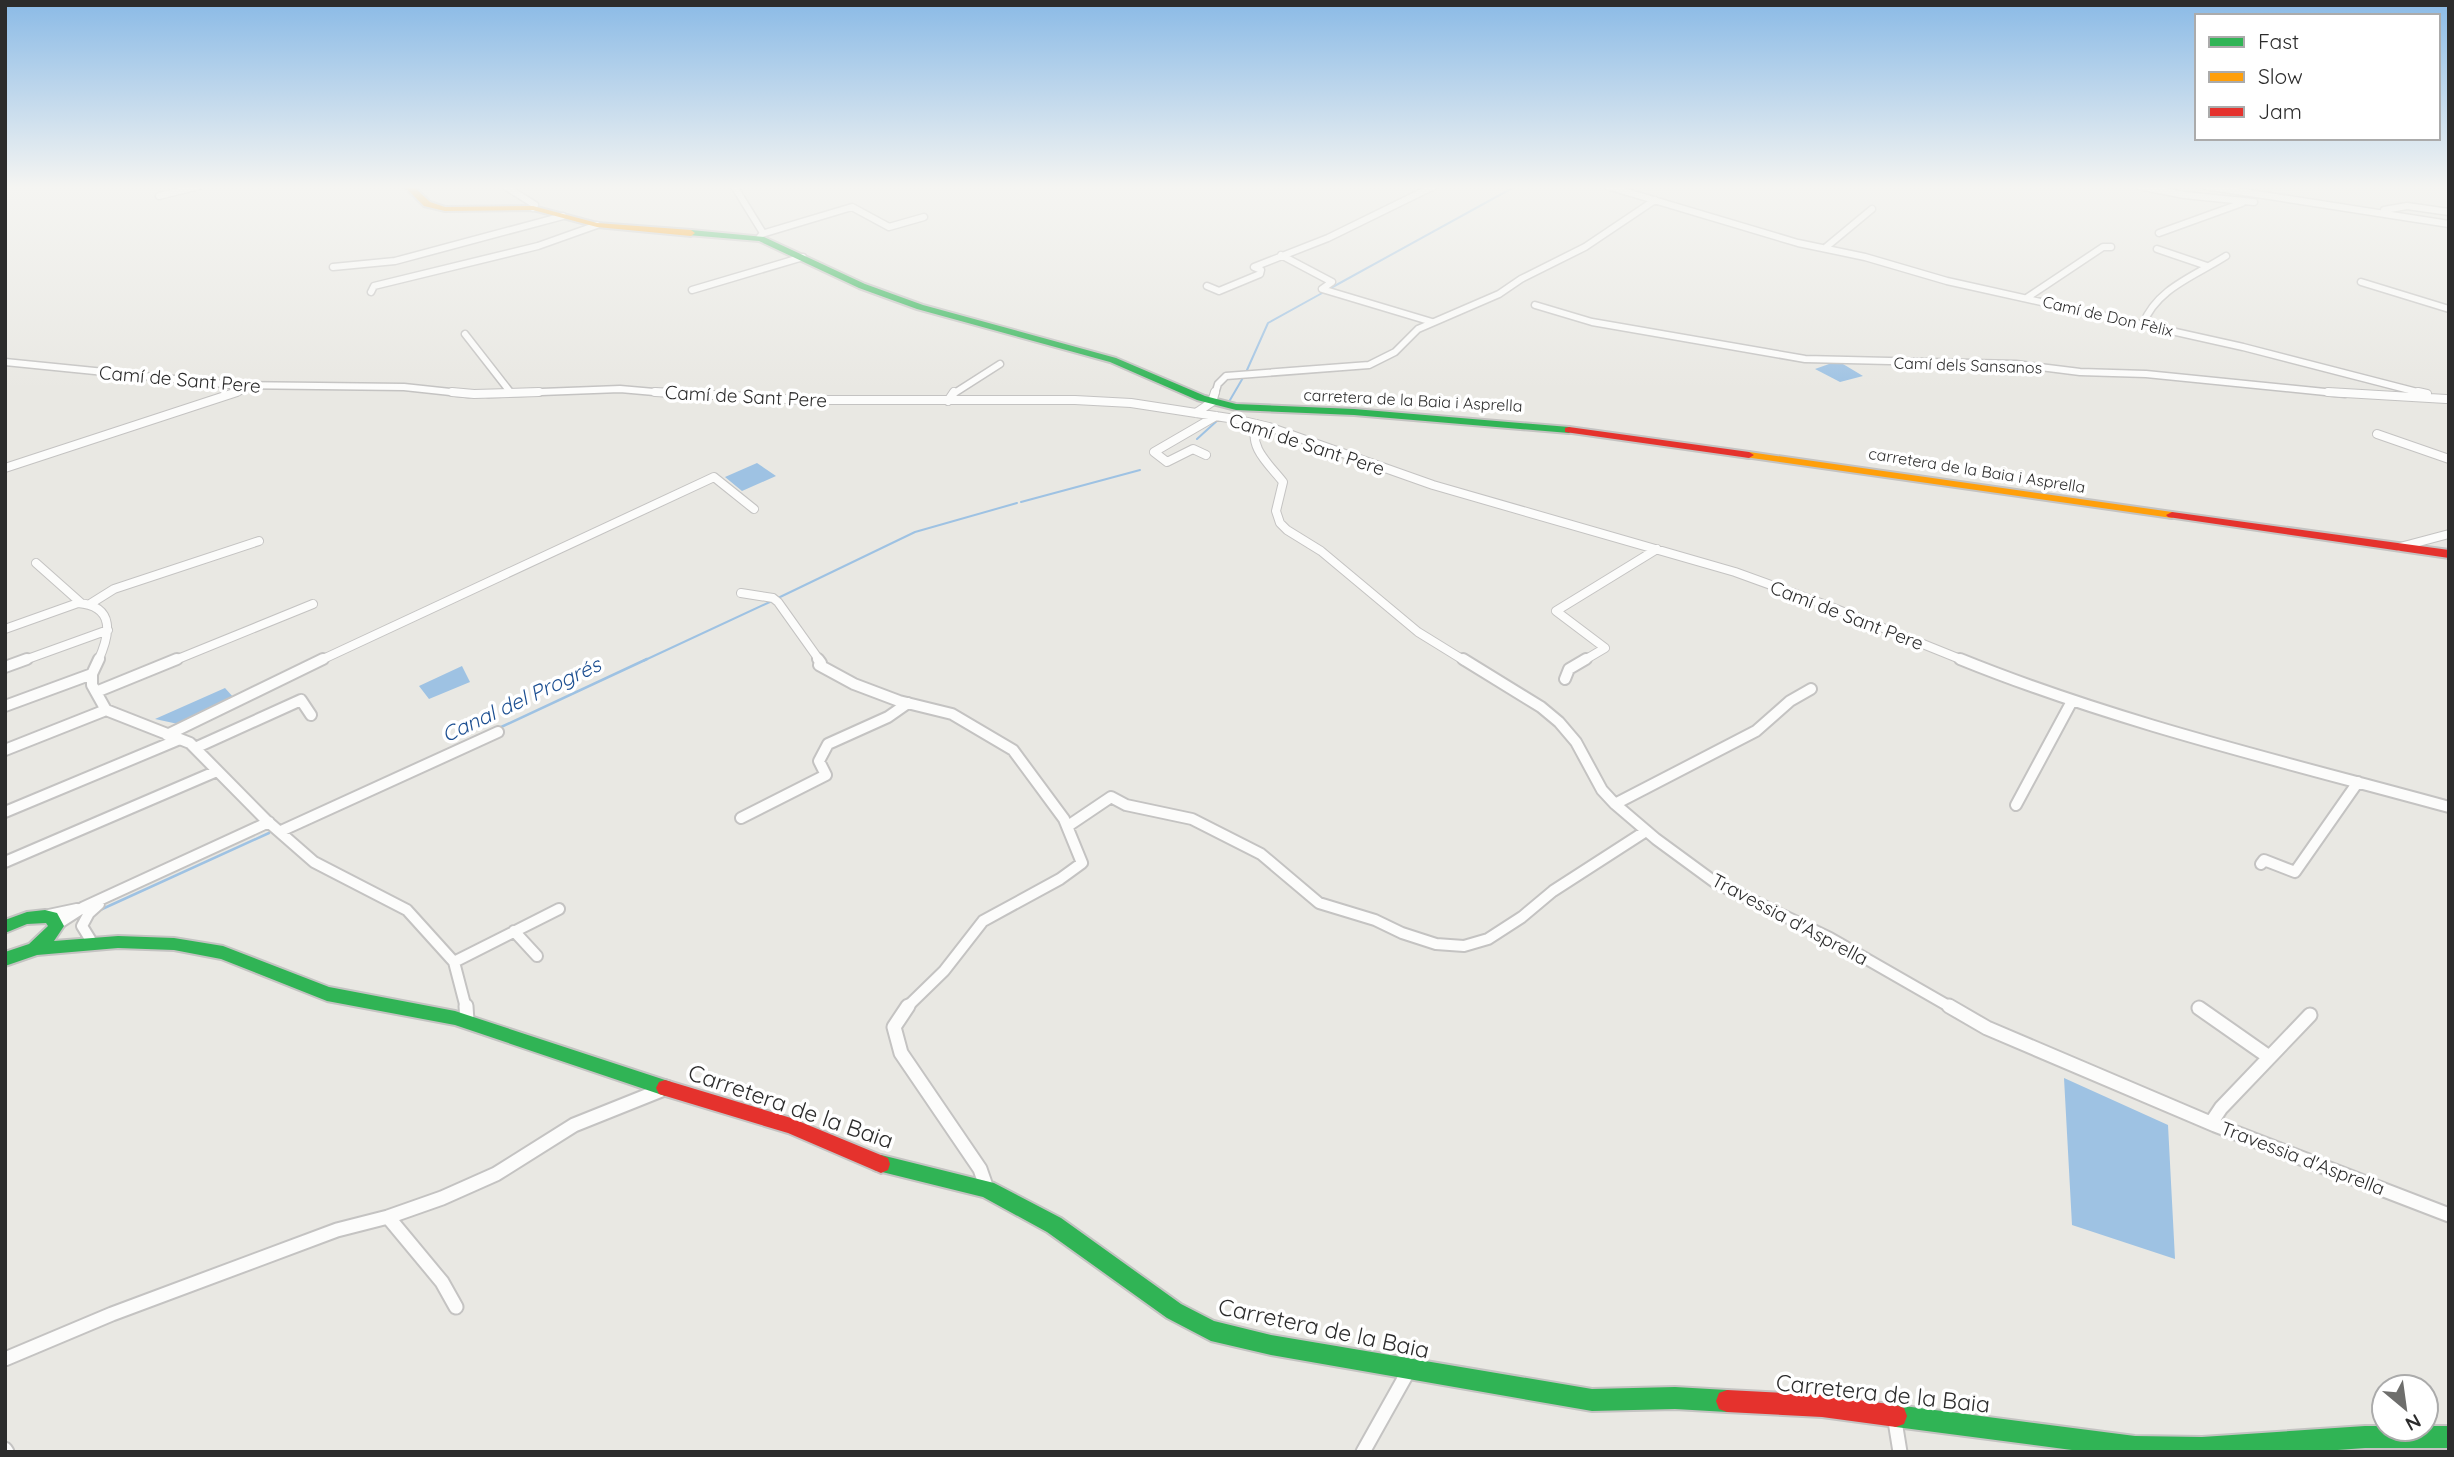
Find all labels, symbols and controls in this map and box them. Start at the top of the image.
legend [2195,14,2440,140]
text: Fast [2258,28,2299,54]
text: Slow [2258,63,2303,89]
text: Jam [2258,98,2302,124]
street label: Camí de Don Fèlix [2041,291,2175,341]
street label: Camí dels Sansanos [1893,352,2043,378]
street label: Camí de Sant Pere [98,360,262,398]
street label: Camí de Sant Pere [664,380,828,412]
street label: carretera de la Baia i Asprella [1303,384,1523,416]
street label: Camí de Sant Pere [1226,408,1388,480]
street label: carretera de la Baia i Asprella [1867,443,2087,497]
street label: Camí de Sant Pere [1767,575,1927,655]
water label: Canal del Progrés [437,650,606,747]
street label: Travessia d'Asprella [1708,868,1872,970]
street label: Carretera de la Baia [685,1057,897,1155]
street label: Travessia d'Asprella [2218,1116,2388,1200]
street label: Carretera de la Baia [1216,1291,1432,1365]
street label: Carretera de la Baia [1775,1367,1991,1419]
north arrow [2370,1373,2440,1443]
text: N [2401,1409,2425,1437]

